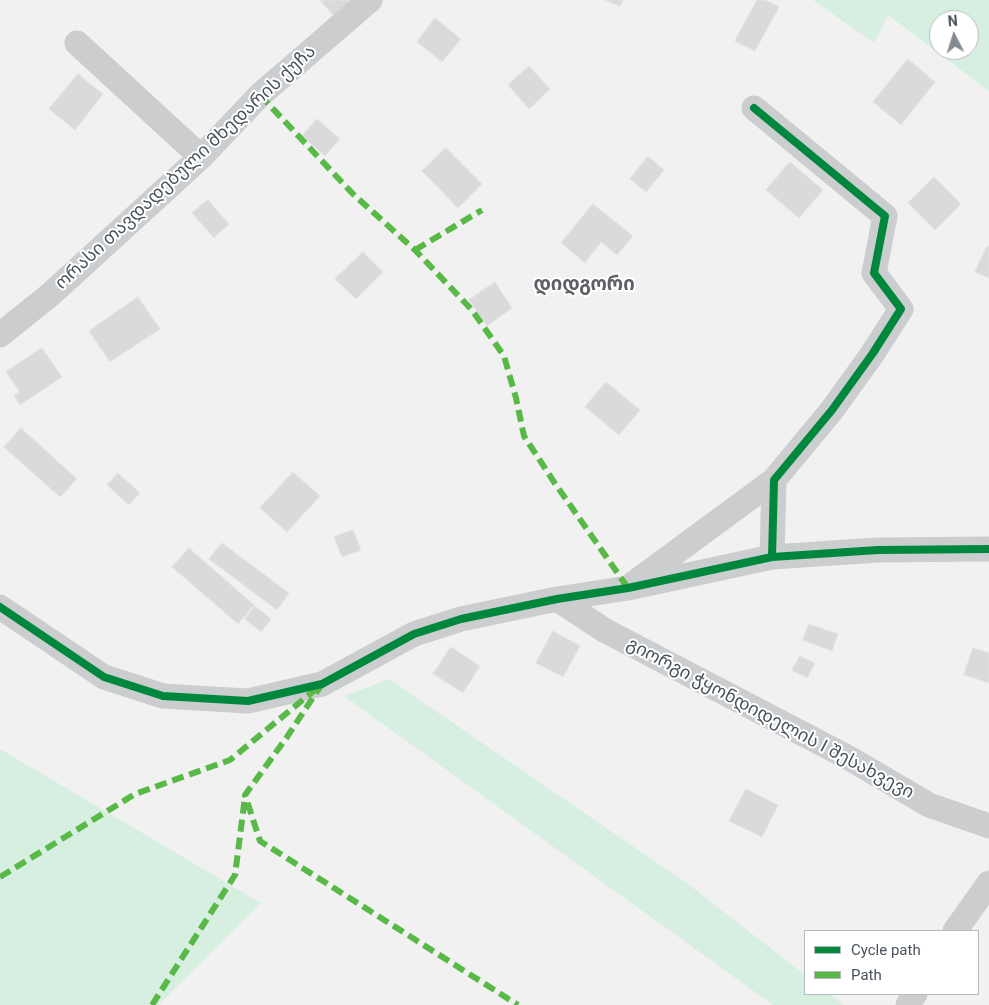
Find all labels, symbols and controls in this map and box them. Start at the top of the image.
north arrow [929,10,979,60]
text: N [947,13,958,29]
street label: ორასი თავდადებული მხედარის ქუჩა [51,41,321,295]
district label: დიდგორი [533,274,635,296]
street label: გიორგი ჭყონდიდელის I შესახვევი [623,634,917,804]
legend [804,930,979,995]
text: Cycle path [851,941,921,959]
text: Path [851,966,882,984]

